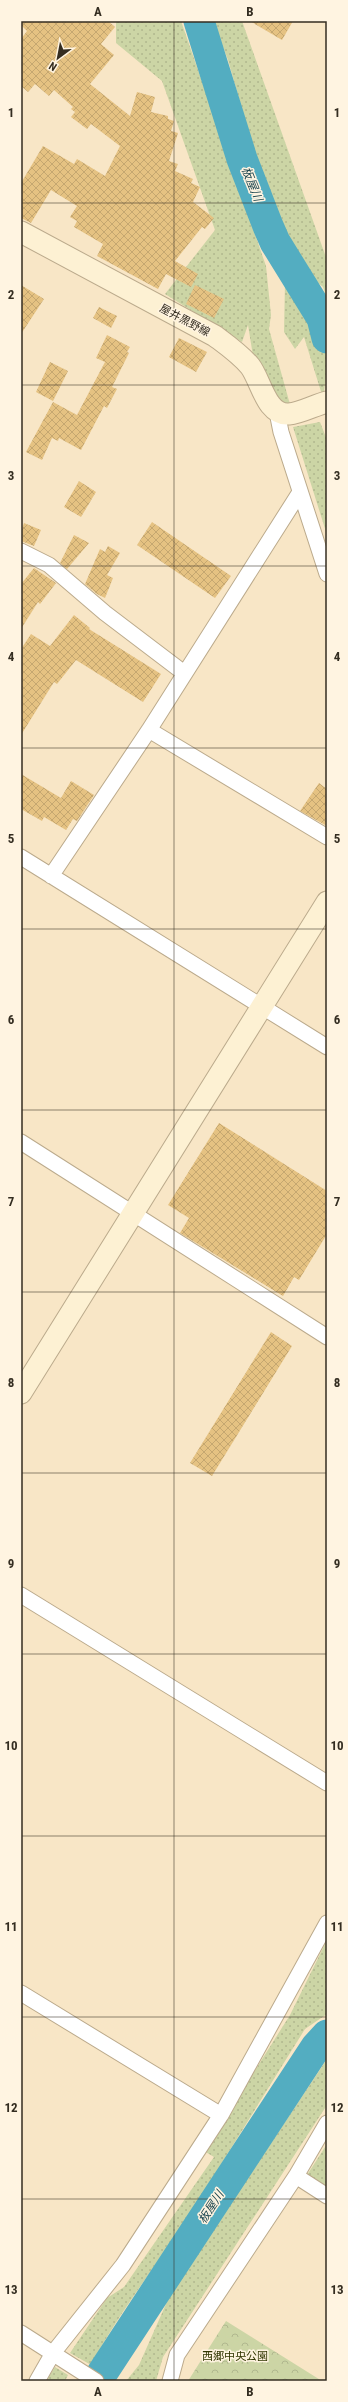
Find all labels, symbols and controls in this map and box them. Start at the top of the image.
text: A [94,4,102,19]
text: B [246,4,254,19]
north arrow [38,38,78,78]
text: N [46,59,59,73]
text: 1 [8,105,14,120]
text: 1 [334,105,340,120]
water label: 板屋川 [239,165,266,205]
text: 2 [8,287,15,302]
text: 2 [334,287,341,302]
street label: 屋井黒野線 [157,302,212,339]
text: 3 [8,468,14,483]
text: 3 [334,468,340,483]
text: 4 [8,649,15,664]
text: 4 [334,649,341,664]
text: 5 [8,831,15,846]
text: 5 [334,831,341,846]
text: 6 [8,1012,15,1027]
text: 6 [334,1012,341,1027]
text: 7 [8,1194,15,1209]
text: 7 [334,1194,341,1209]
text: 8 [8,1375,14,1390]
text: 8 [334,1375,340,1390]
text: 9 [8,1556,14,1571]
text: 9 [334,1556,340,1571]
text: 10 [4,1738,18,1753]
text: 10 [330,1738,344,1753]
text: 11 [4,1919,18,1934]
text: 11 [330,1919,344,1934]
text: 12 [4,2100,18,2115]
text: 12 [330,2100,344,2115]
water label: 板屋川 [195,2186,228,2226]
text: 13 [4,2282,18,2297]
text: 13 [330,2282,344,2297]
park label: 西郷中央公園 [202,2350,268,2363]
text: A [94,2384,102,2399]
text: B [246,2384,254,2399]

